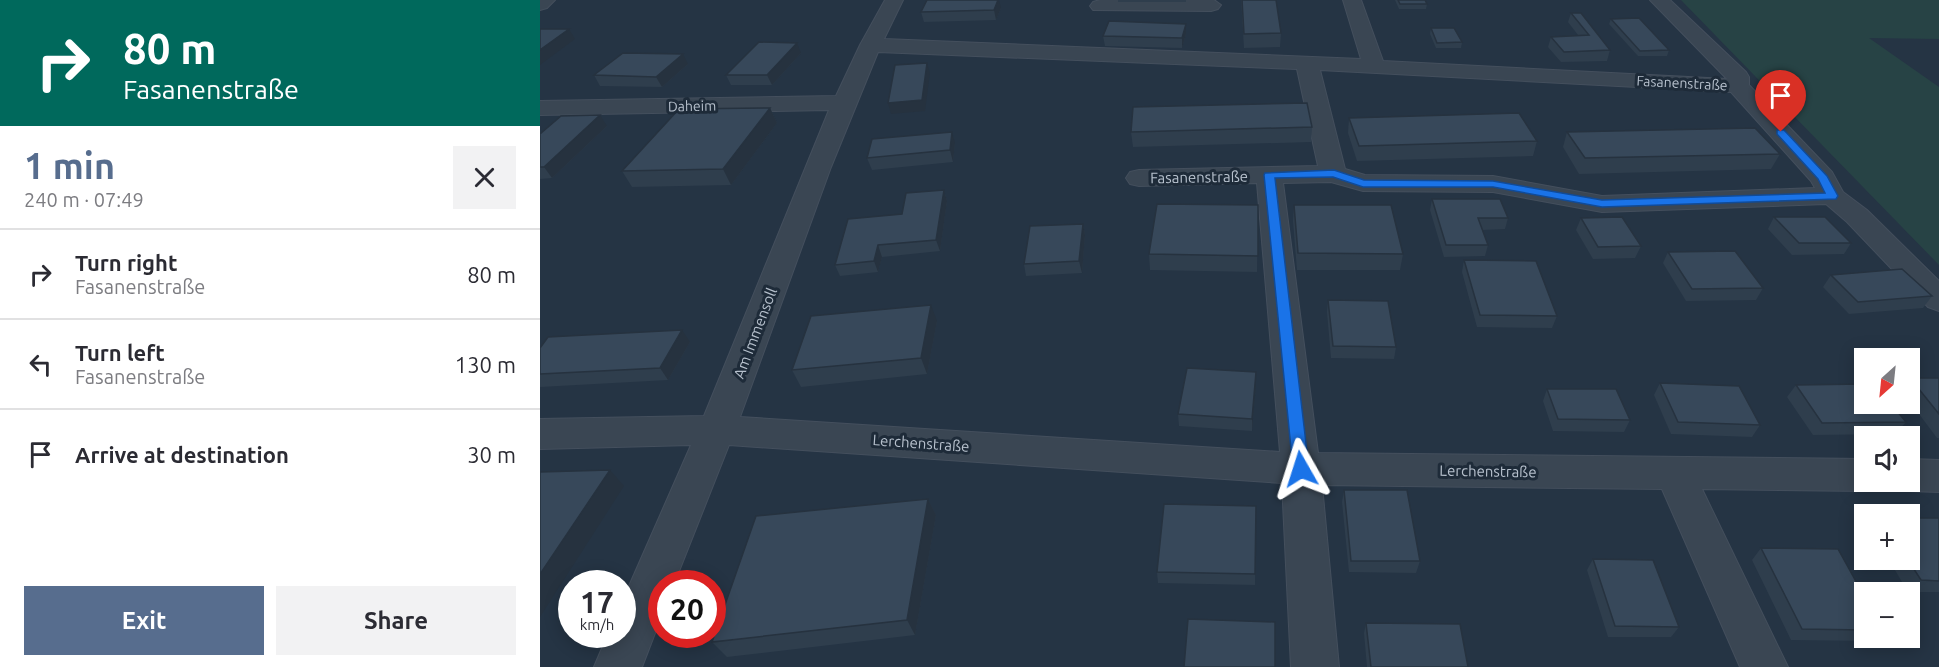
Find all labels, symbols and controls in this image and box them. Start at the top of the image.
icon: right [24,24,102,102]
text: 80 m [123,25,217,72]
pin [1755,70,1806,132]
street label: Fasanenstraße [1636,73,1728,93]
text: Fasanenstraße [123,74,299,104]
icon: arrive [1764,79,1797,112]
street label: Daheim [668,98,716,114]
text: 1 min [24,145,115,186]
button: close [453,146,516,209]
street label: Fasanenstraße [1150,168,1248,186]
text: 240 m · 07:49 [24,188,144,211]
text: Turn right [75,250,177,275]
icon: right [24,258,57,291]
text: 80 m [467,262,516,287]
text: Fasanenstraße [75,275,205,298]
street label: Am Immensoll [730,285,780,381]
text: Turn left [75,340,165,365]
icon: left [24,348,57,381]
north arrow [1854,348,1920,414]
map controls [1854,348,1920,648]
text: 130 m [455,352,516,377]
text: Fasanenstraße [75,365,205,388]
button: sound [1854,426,1920,492]
street label: Lerchenstraße [872,431,970,455]
position arrow [1269,437,1333,501]
icon: arrive [24,438,57,471]
text: Arrive at destination [75,442,289,467]
text: 30 m [467,442,516,467]
street label: Lerchenstraße [1439,462,1537,480]
button: + [1854,504,1920,570]
speed limit sign: 20 [648,570,726,648]
button: − [1854,582,1920,648]
text: 17 [580,585,614,619]
button: Exit [24,586,264,655]
button: Share [276,586,516,655]
text: km/h [580,616,614,633]

